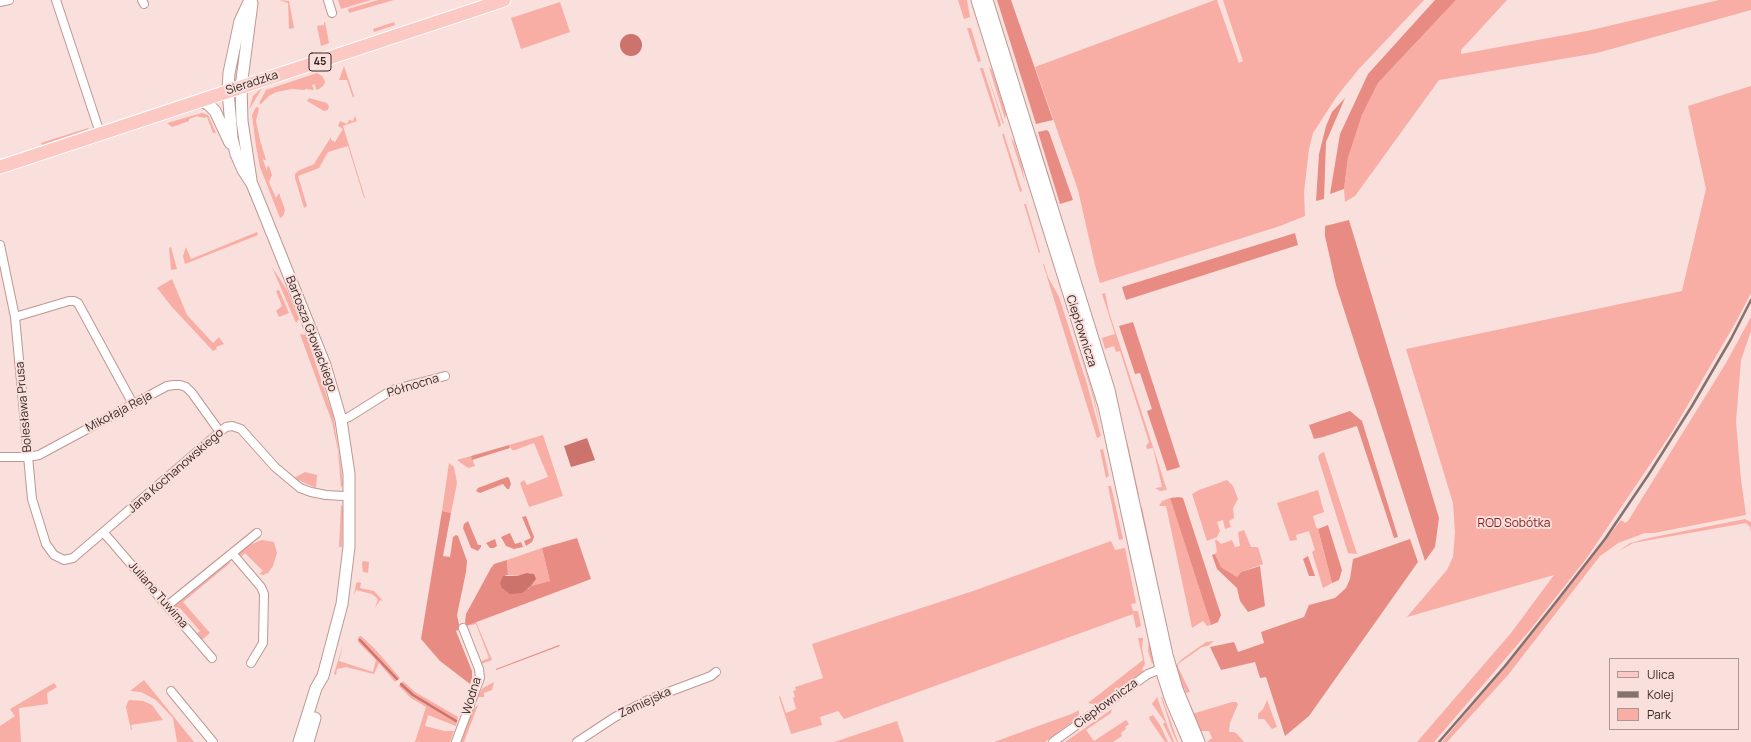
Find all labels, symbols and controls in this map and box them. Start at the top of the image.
road number: 45 [309,53,331,71]
street label: Sieradzka [224,68,280,98]
street label: Bartosza Głowackiego [282,274,340,394]
street label: Ciepłownicza [1063,293,1099,369]
street label: Bolesława Prusa [13,361,35,453]
street label: Północna [385,371,441,401]
street label: Mikołaja Reja [83,388,155,436]
street label: Jana Kochanowskiego [125,426,227,516]
park label: ROD Sobótka [1478,517,1550,531]
street label: Juliana Tuwima [125,559,191,631]
legend [1609,658,1739,730]
text: Ulica [1647,666,1674,683]
street label: Wodna [459,675,485,717]
street label: Ciepłownicza [1071,676,1141,732]
street label: Zamiejska [617,685,673,721]
text: Kolej [1647,686,1674,703]
text: Park [1647,706,1671,723]

